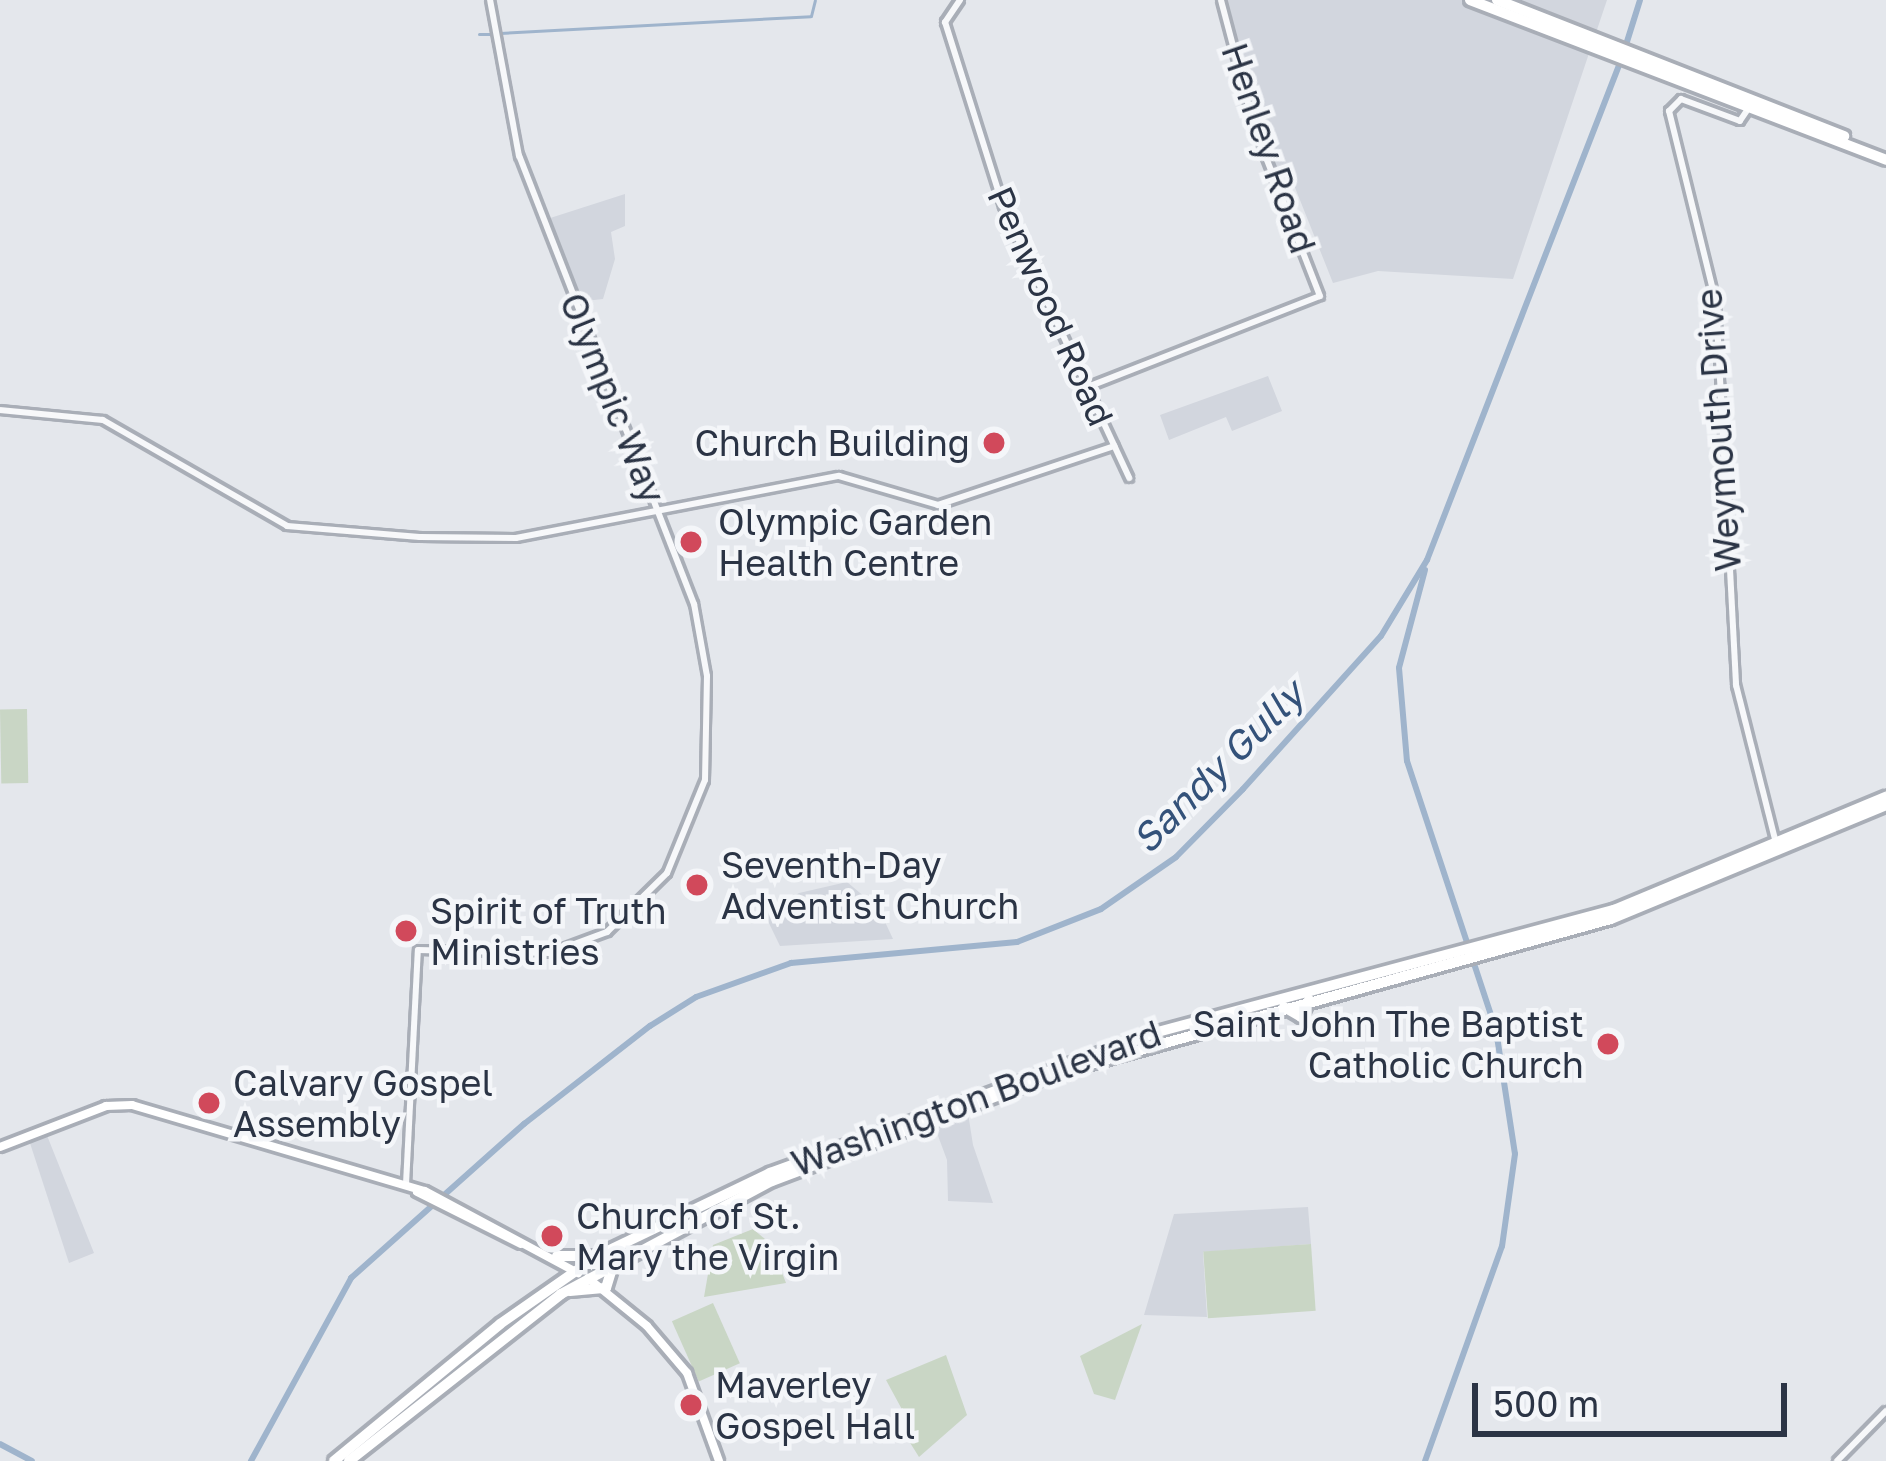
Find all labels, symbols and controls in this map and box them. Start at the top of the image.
street label: Henley Road [1213,37,1325,259]
street label: Penwood Road [979,180,1123,432]
street label: Olympic Way [551,287,675,509]
street label: Weymouth Drive [1687,287,1749,573]
place label: Church Building [694,421,970,465]
marker: Church Building [981,430,1007,456]
place label: Olympic Garden Health Centre [718,499,992,584]
marker: Olympic Garden Health Centre [675,526,707,558]
water label: Sandy Gully [1122,671,1314,863]
place label: Seventh-Day Adventist Church [721,842,1019,927]
marker: Seventh-Day Adventist Church [684,872,710,898]
place label: Spirit of Truth Ministries [430,888,667,973]
marker: Spirit of Truth Ministries [393,918,419,944]
place label: Saint John The Baptist Catholic Church [1192,1001,1584,1086]
street label: Washington Boulevard [785,1011,1167,1185]
marker: Saint John The Baptist Catholic Church [1595,1031,1621,1057]
place label: Calvary Gospel Assembly [233,1060,493,1145]
marker: Calvary Gospel Assembly [196,1090,222,1116]
place label: Church of St. Mary the Virgin [576,1193,839,1278]
marker: Church of St. Mary the Virgin [539,1223,565,1249]
scale bar [1478,1359,1793,1433]
place label: Maverley Gospel Hall [715,1362,915,1447]
text: 500 m [1493,1382,1599,1425]
marker: Maverley Gospel Hall [678,1392,704,1418]

